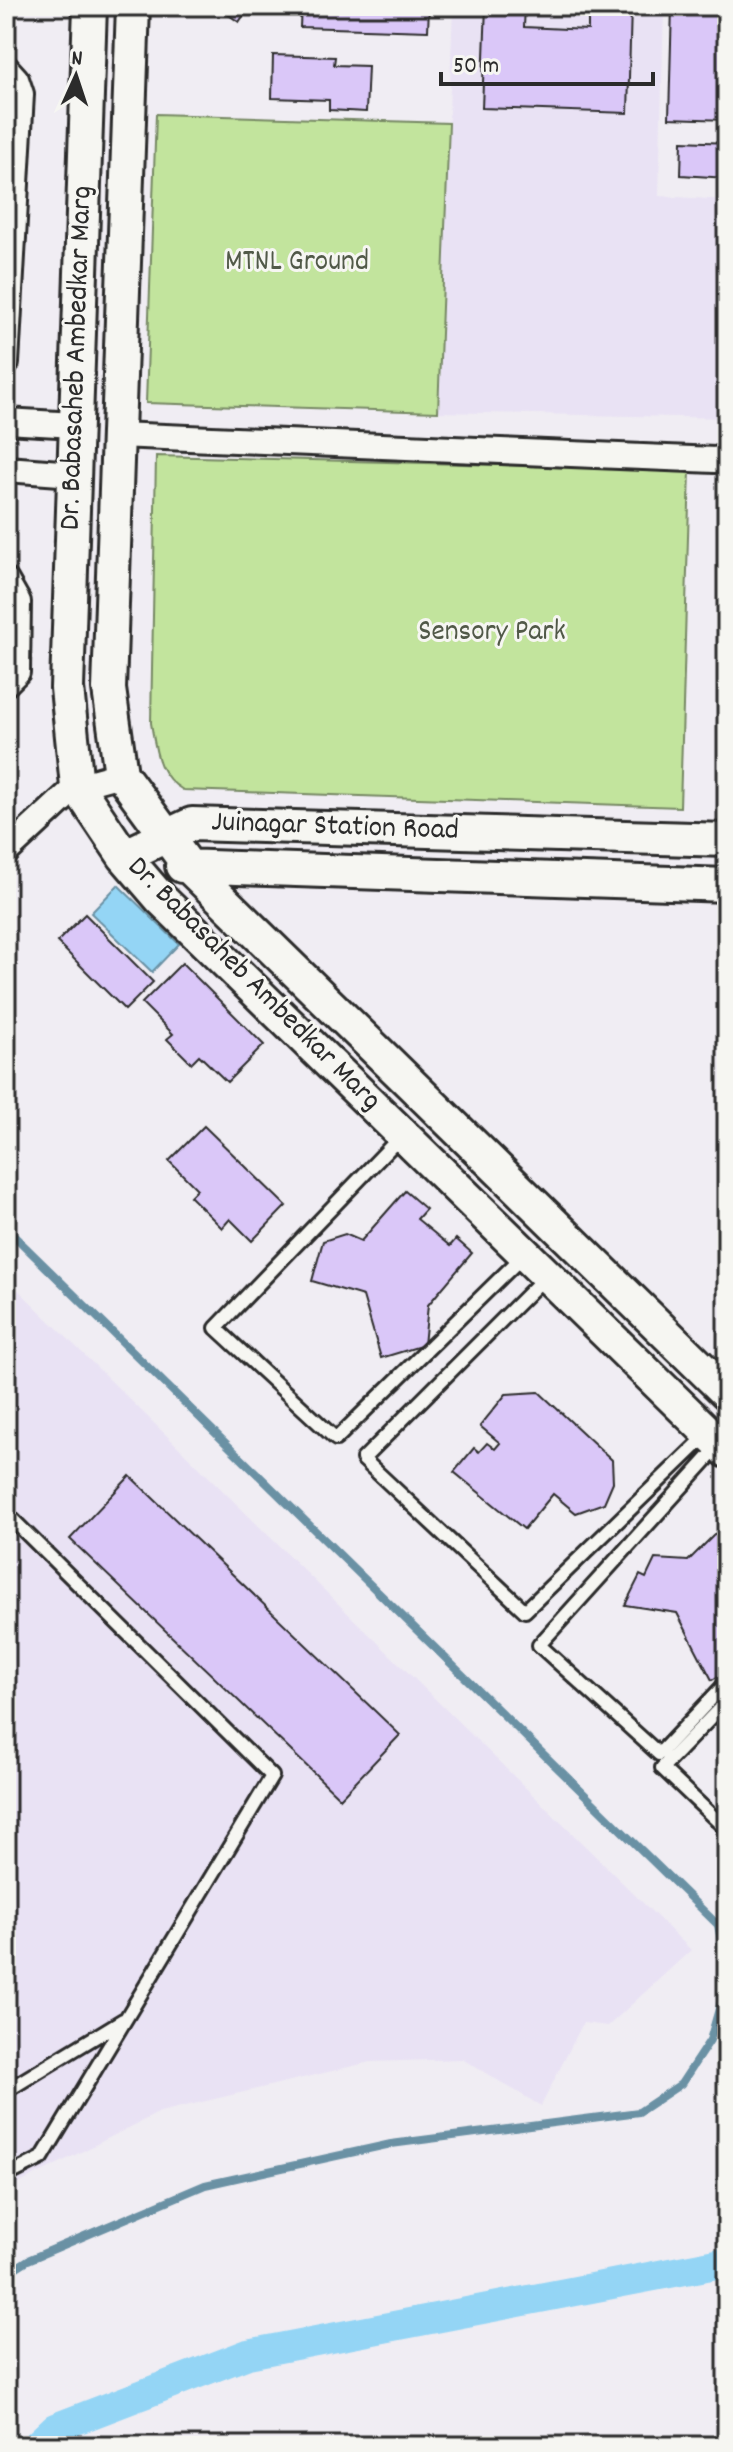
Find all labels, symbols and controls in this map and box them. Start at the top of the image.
north arrow [36,36,116,116]
scale bar [441,36,653,86]
text: N [71,44,83,75]
text: 50 m [453,50,499,84]
street label: Dr. Babasaheb Ambedkar Marg [50,185,106,531]
park label: MTNL Ground [225,242,369,285]
park label: Sensory Park [418,612,566,655]
street label: Juinagar Station Road [211,802,459,854]
street label: Dr. Babasaheb Ambedkar Marg [116,848,390,1122]

